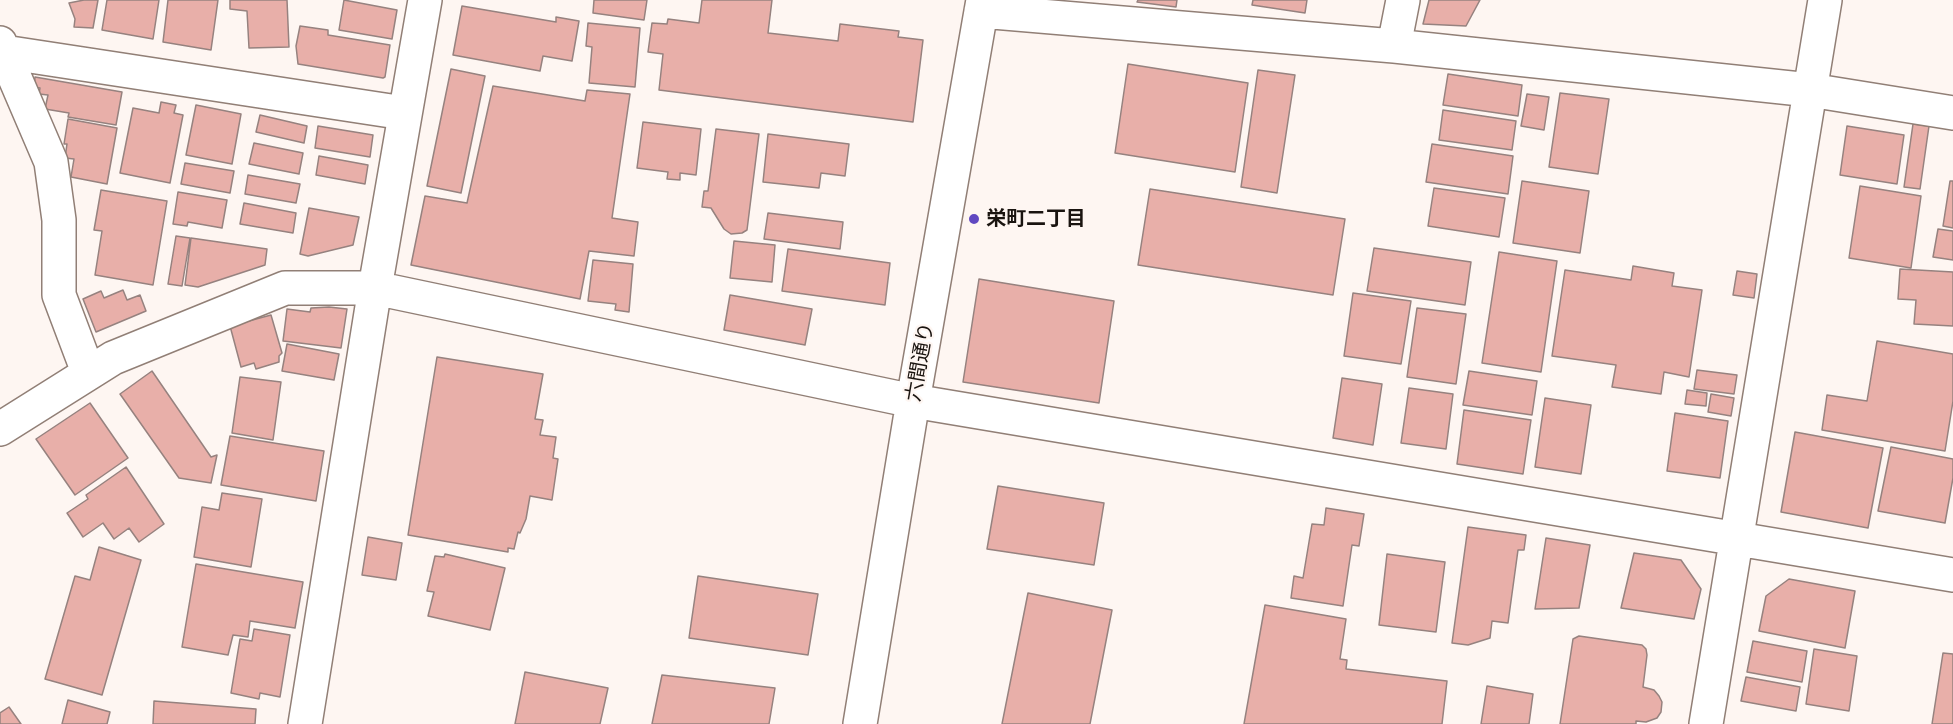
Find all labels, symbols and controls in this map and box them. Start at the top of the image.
place label: 栄町二丁目 [986,207,1086,231]
marker: 栄町二丁目 [967,212,981,226]
street label: 六間通り [901,321,939,403]

